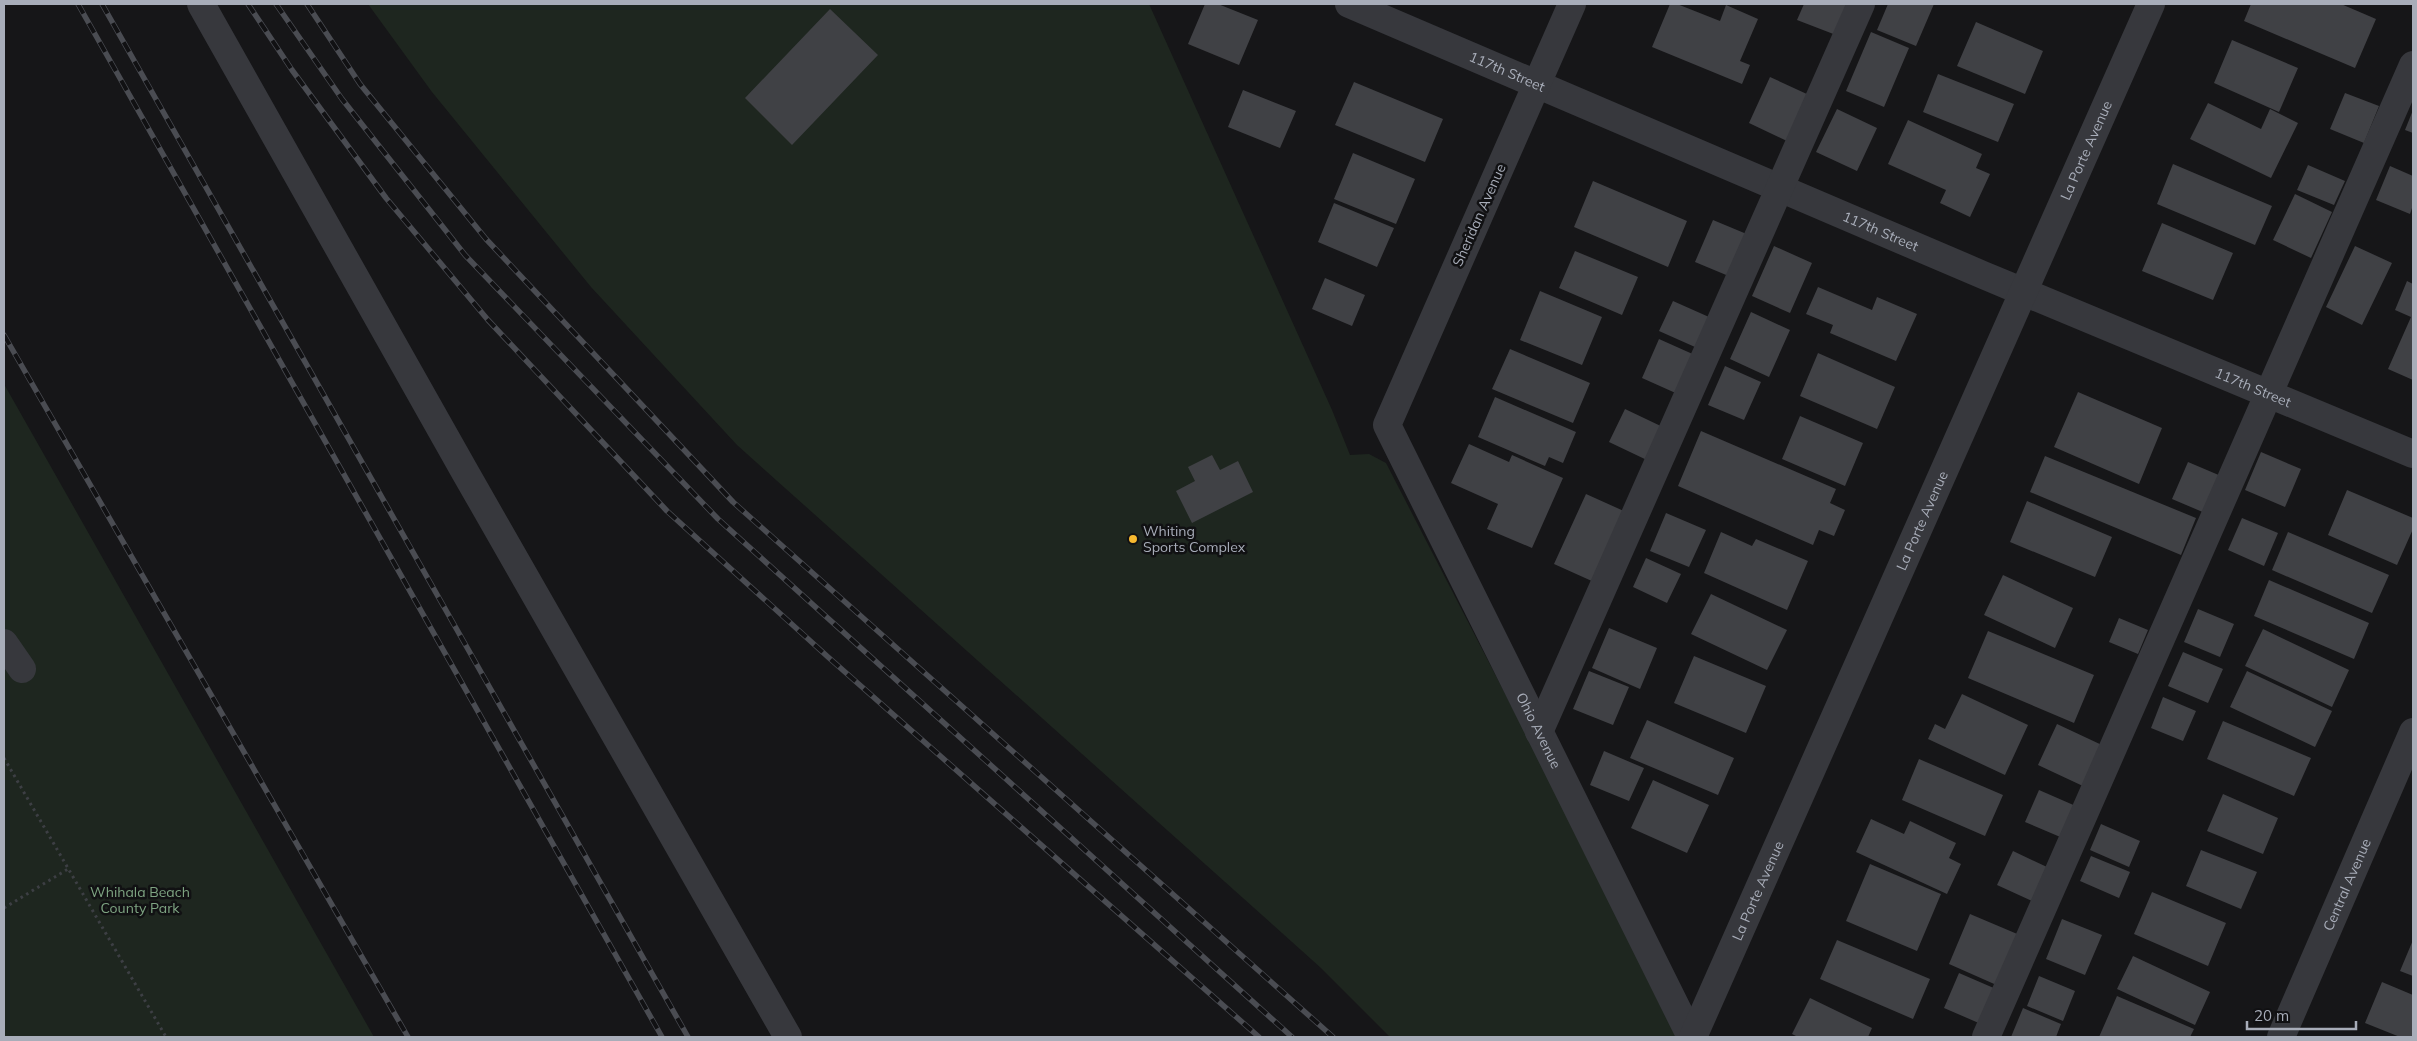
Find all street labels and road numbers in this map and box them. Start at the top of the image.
street label: 117th Street [1466,47,1548,96]
street label: La Porte Avenue [2056,98,2116,203]
street label: Sheridan Avenue [1448,161,1510,269]
street label: 117th Street [1840,207,1921,255]
street label: 117th Street [2212,364,2294,411]
street label: La Porte Avenue [1892,468,1952,573]
street label: Ohio Avenue [1512,689,1565,772]
street label: Central Avenue [2319,836,2375,934]
street label: La Porte Avenue [1728,838,1788,943]

